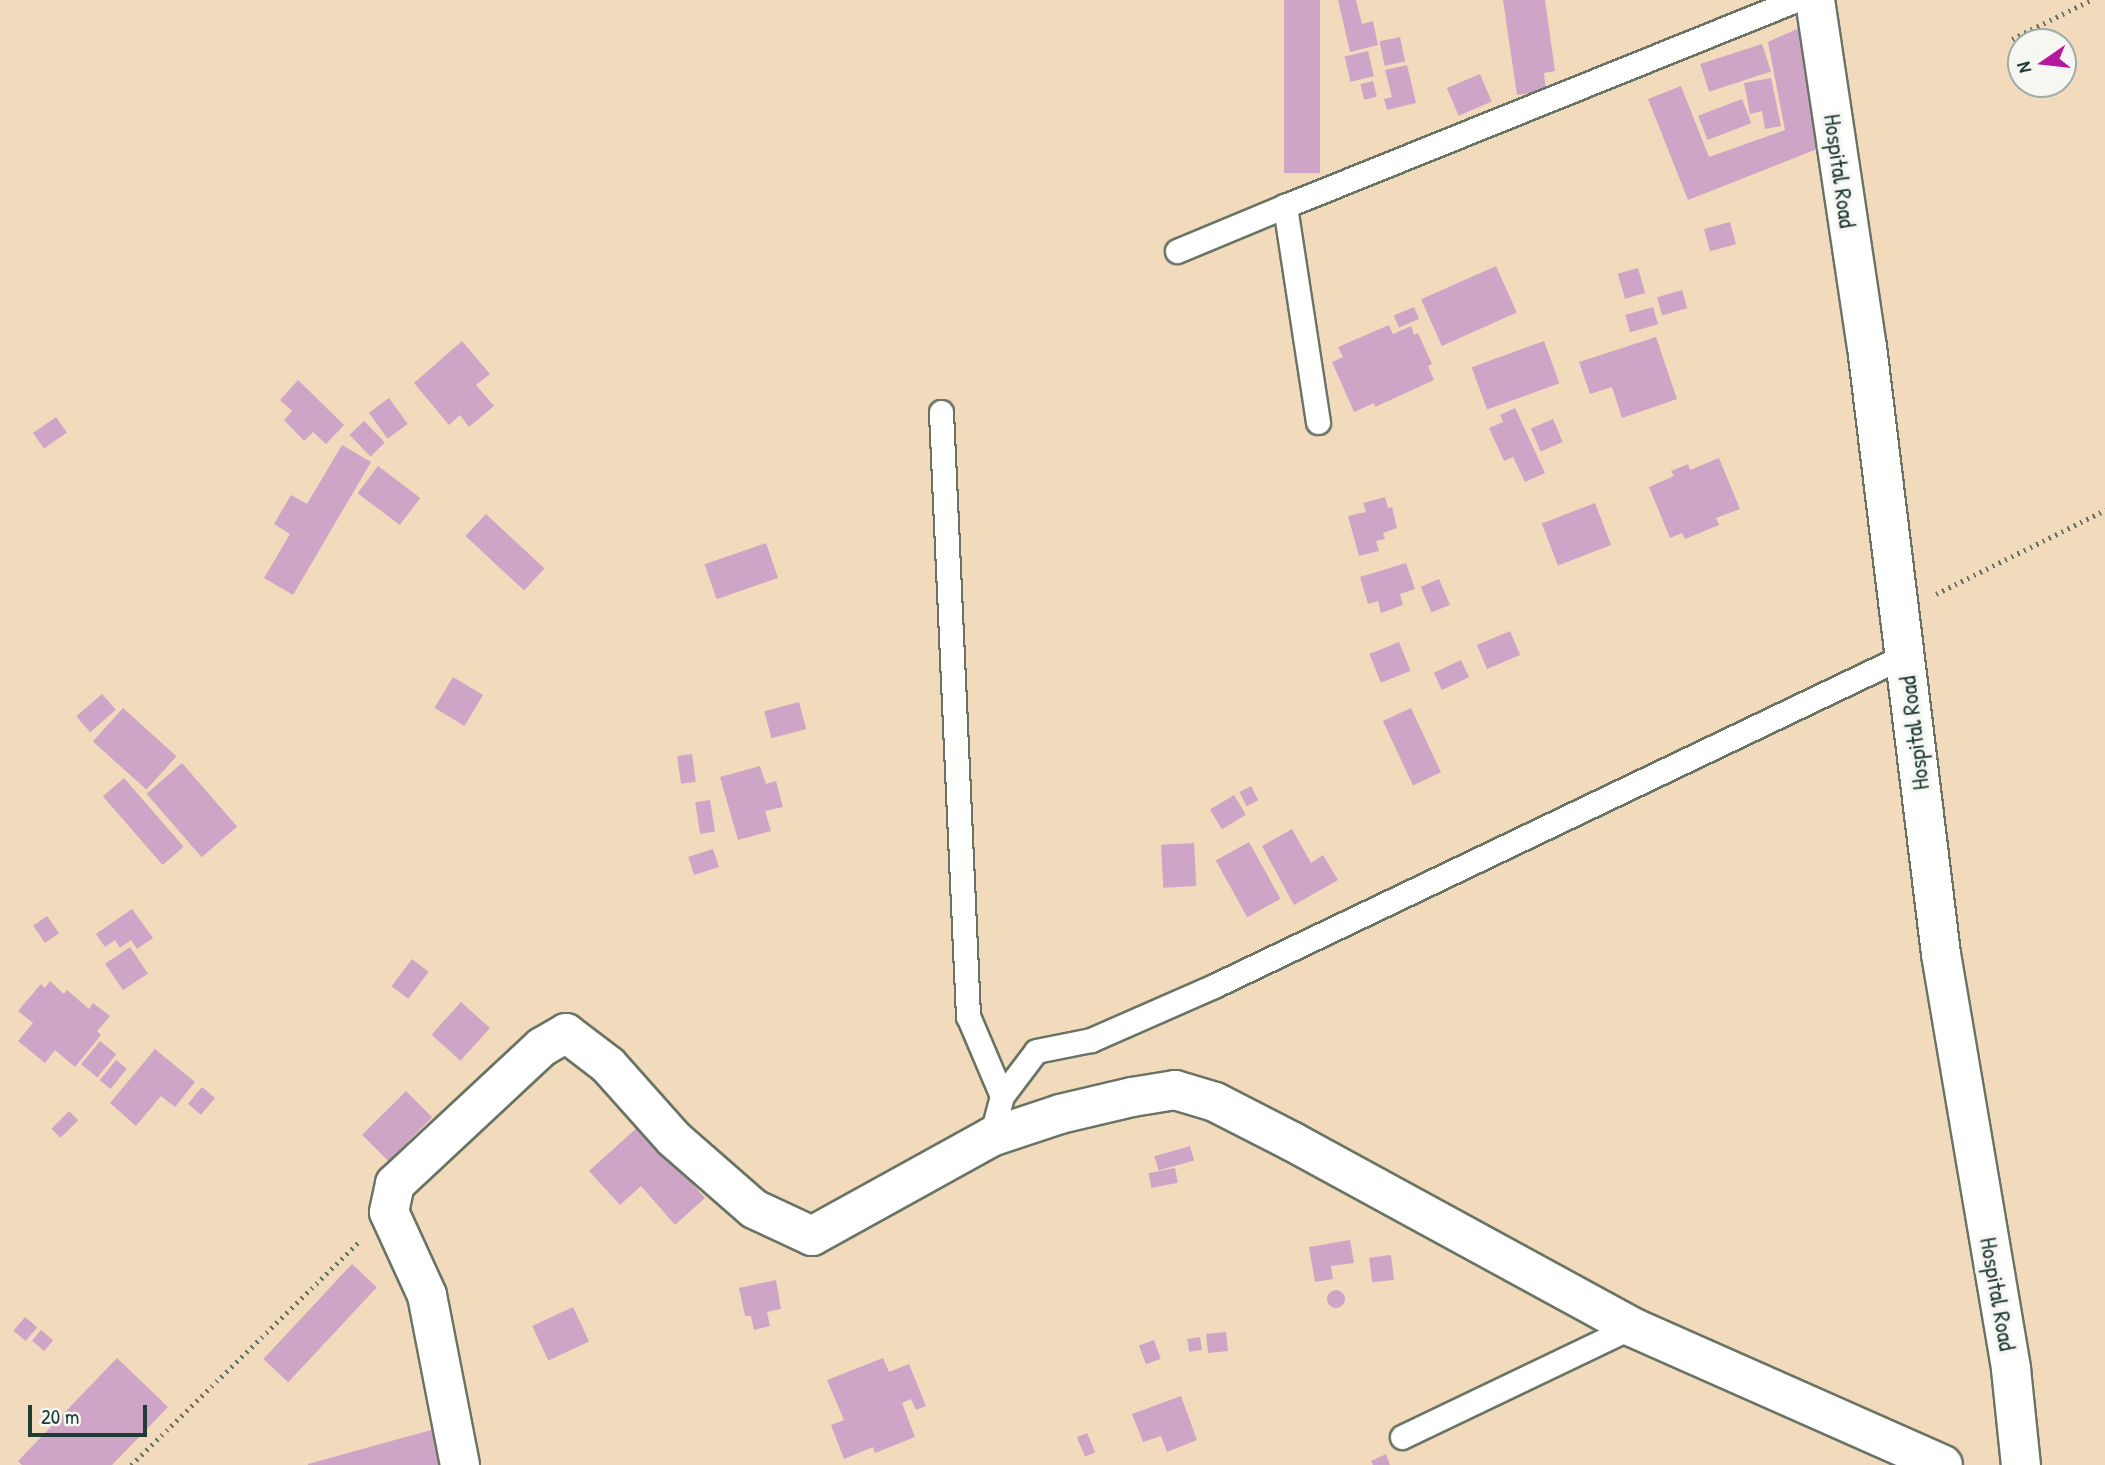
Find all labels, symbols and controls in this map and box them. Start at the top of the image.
north arrow [2007,28,2077,98]
text: N [2010,60,2037,76]
street label: Hospital Road [1818,112,1862,230]
street label: Hospital Road [1893,674,1935,792]
street label: Hospital Road [1974,1235,2022,1353]
scale bar [32,1392,150,1436]
text: 20 m [41,1402,79,1431]

